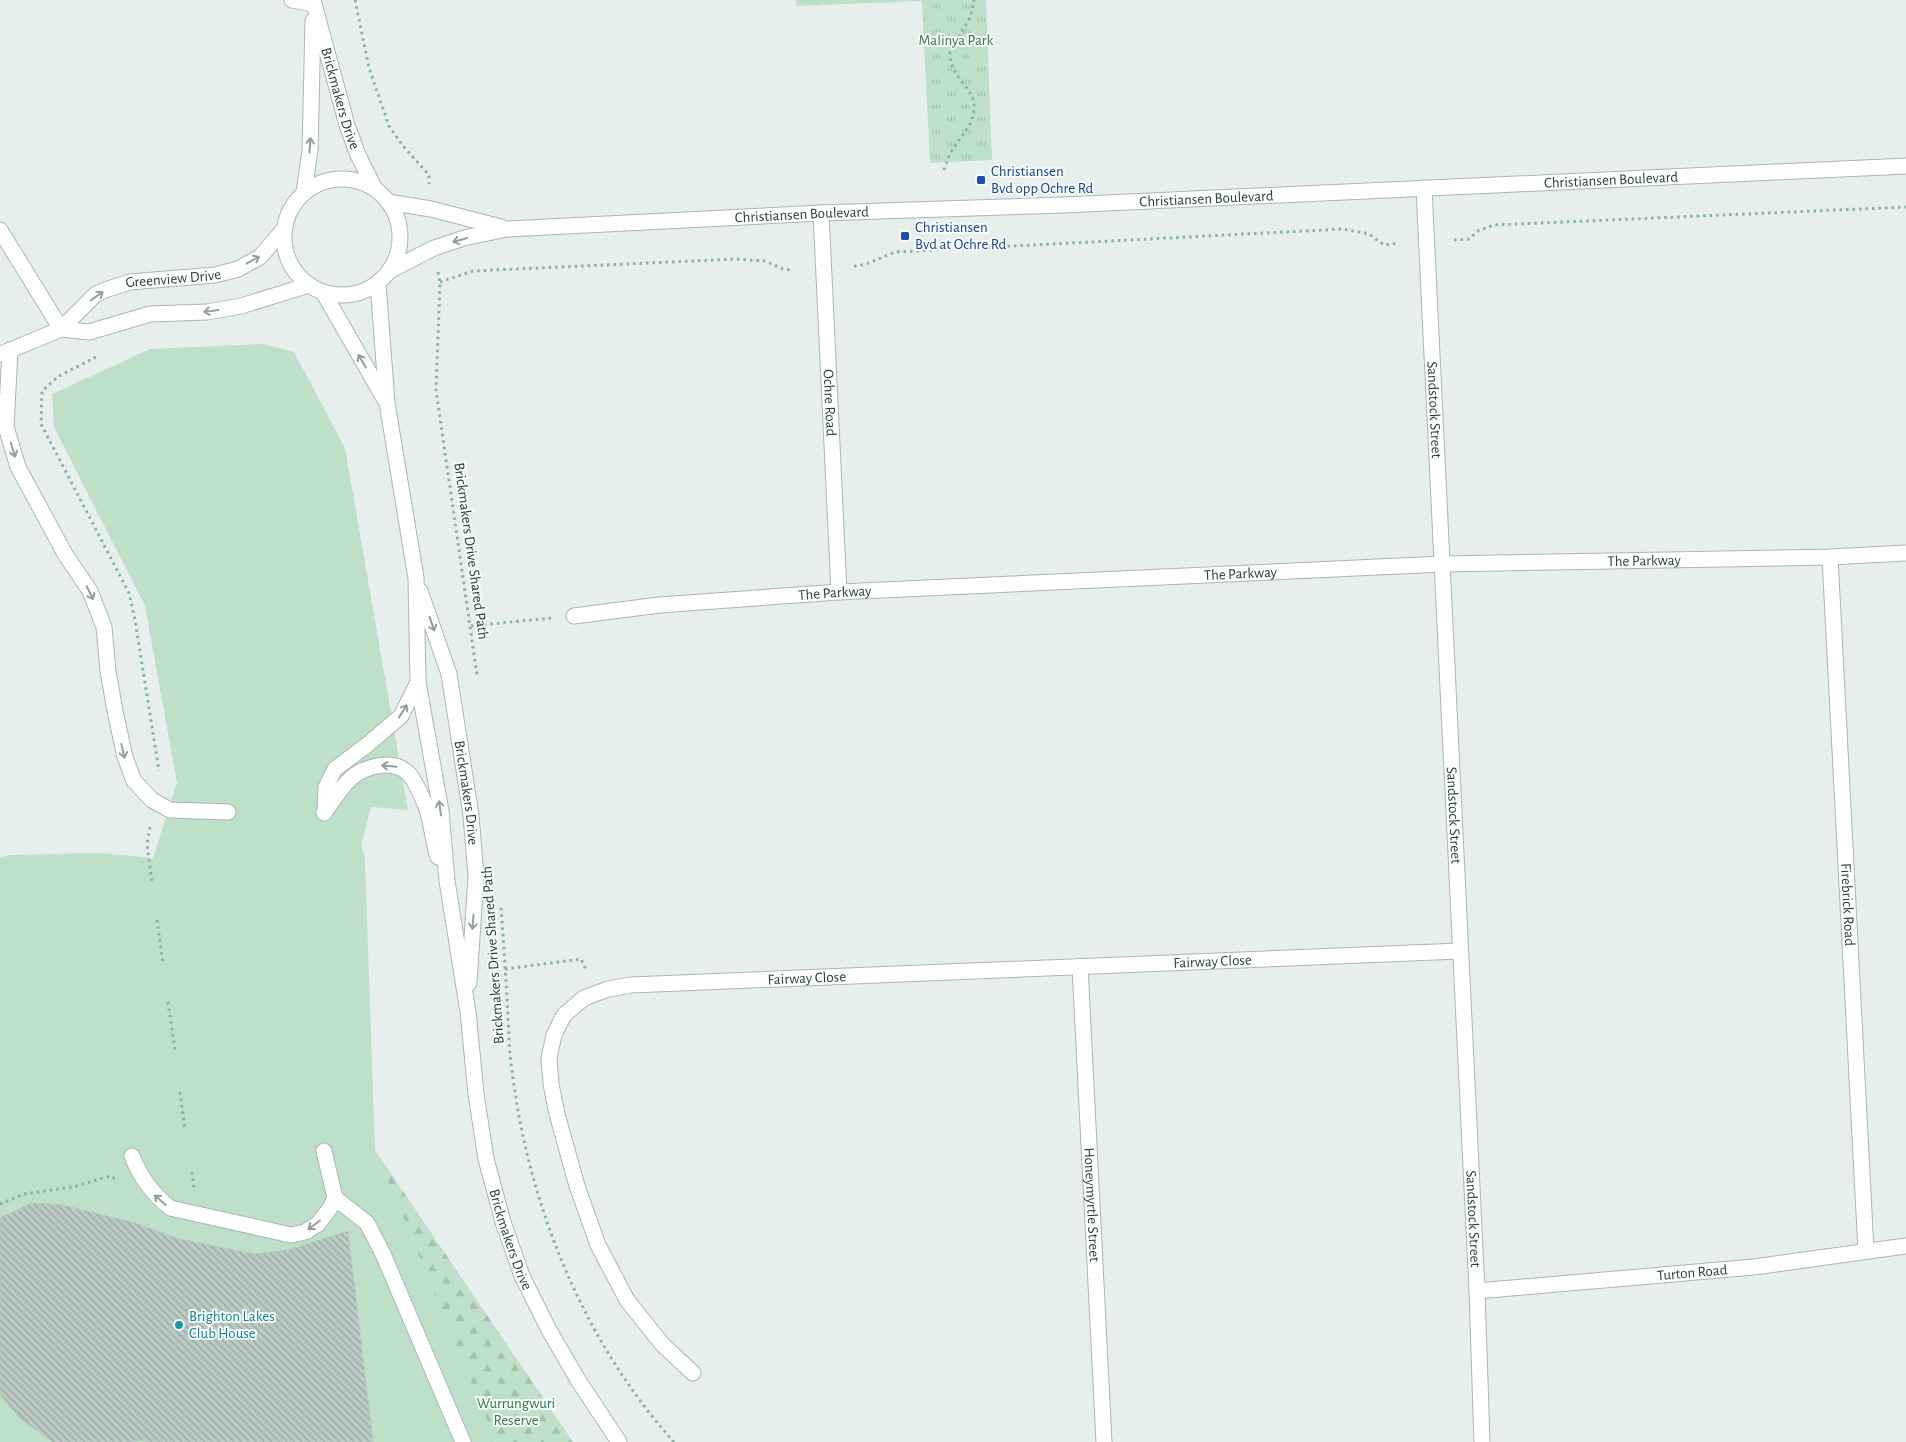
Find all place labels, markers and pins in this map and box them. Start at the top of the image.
place label: Christiansen Bvd opp Ochre Rd [991,164,1094,196]
marker: Christiansen Bvd opp Ochre Rd [975,174,987,186]
place label: Christiansen Bvd at Ochre Rd [915,220,1007,252]
marker: Christiansen Bvd at Ochre Rd [899,230,911,242]
place label: Brighton Lakes Club House [189,1309,275,1341]
marker: Brighton Lakes Club House [173,1319,185,1331]

